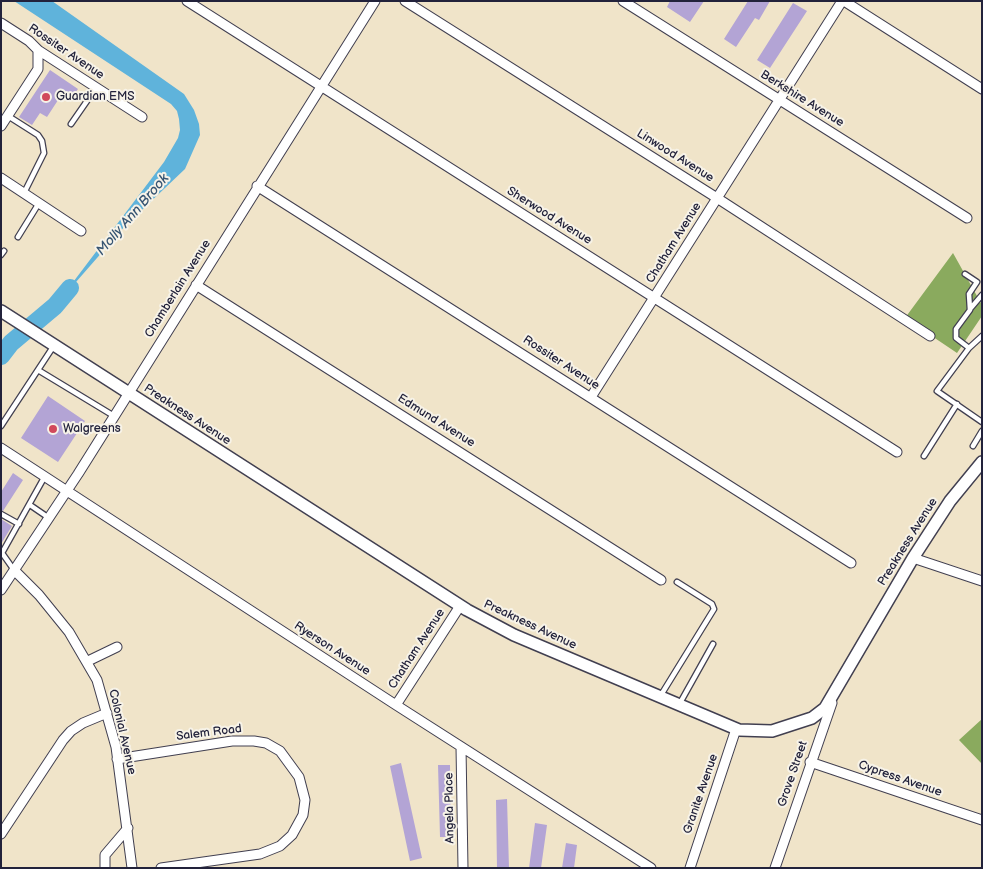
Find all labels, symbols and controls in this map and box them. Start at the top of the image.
street label: Rossiter Avenue [25,21,107,83]
street label: Berkshire Avenue [758,68,846,130]
place label: Guardian EMS [56,90,135,104]
marker: Guardian EMS [40,91,52,103]
street label: Linwood Avenue [634,126,716,186]
water label: Molly Ann Brook [93,171,173,259]
street label: Sherwood Avenue [504,184,594,248]
street label: Chatham Avenue [643,200,705,286]
street label: Chamberlain Avenue [142,237,214,341]
street label: Rossiter Avenue [520,333,602,393]
street label: Preakness Avenue [141,382,233,448]
street label: Edmund Avenue [395,391,477,451]
place label: Walgreens [63,422,121,436]
marker: Walgreens [47,423,59,435]
street label: Preakness Avenue [875,495,941,589]
street label: Preakness Avenue [481,597,579,653]
street label: Chatham Avenue [386,606,448,692]
street label: Ryerson Avenue [291,619,373,679]
street label: Colonial Avenue [105,688,139,776]
street label: Salem Road [175,722,243,744]
street label: Grove Street [775,739,811,809]
street label: Granite Avenue [681,752,721,836]
street label: Cypress Avenue [856,758,944,800]
street label: Angela Place [442,772,458,844]

